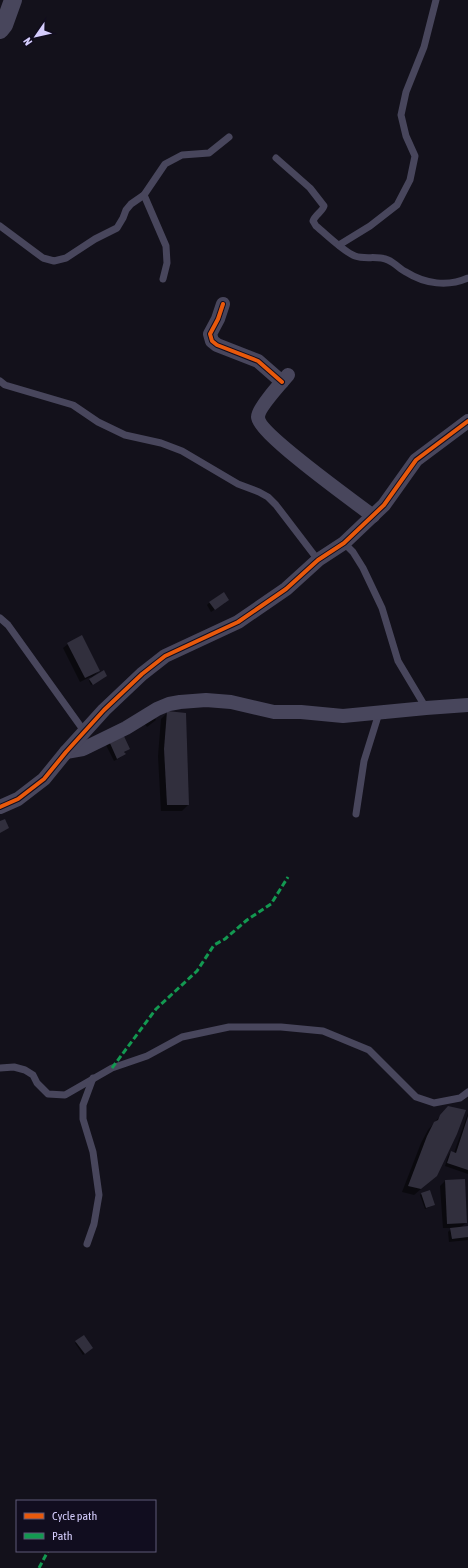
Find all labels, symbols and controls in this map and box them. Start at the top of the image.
north arrow [16,16,56,56]
text: N [21,36,35,48]
legend [16,1500,156,1552]
text: Cycle path [52,1509,97,1523]
text: Path [52,1529,73,1543]

